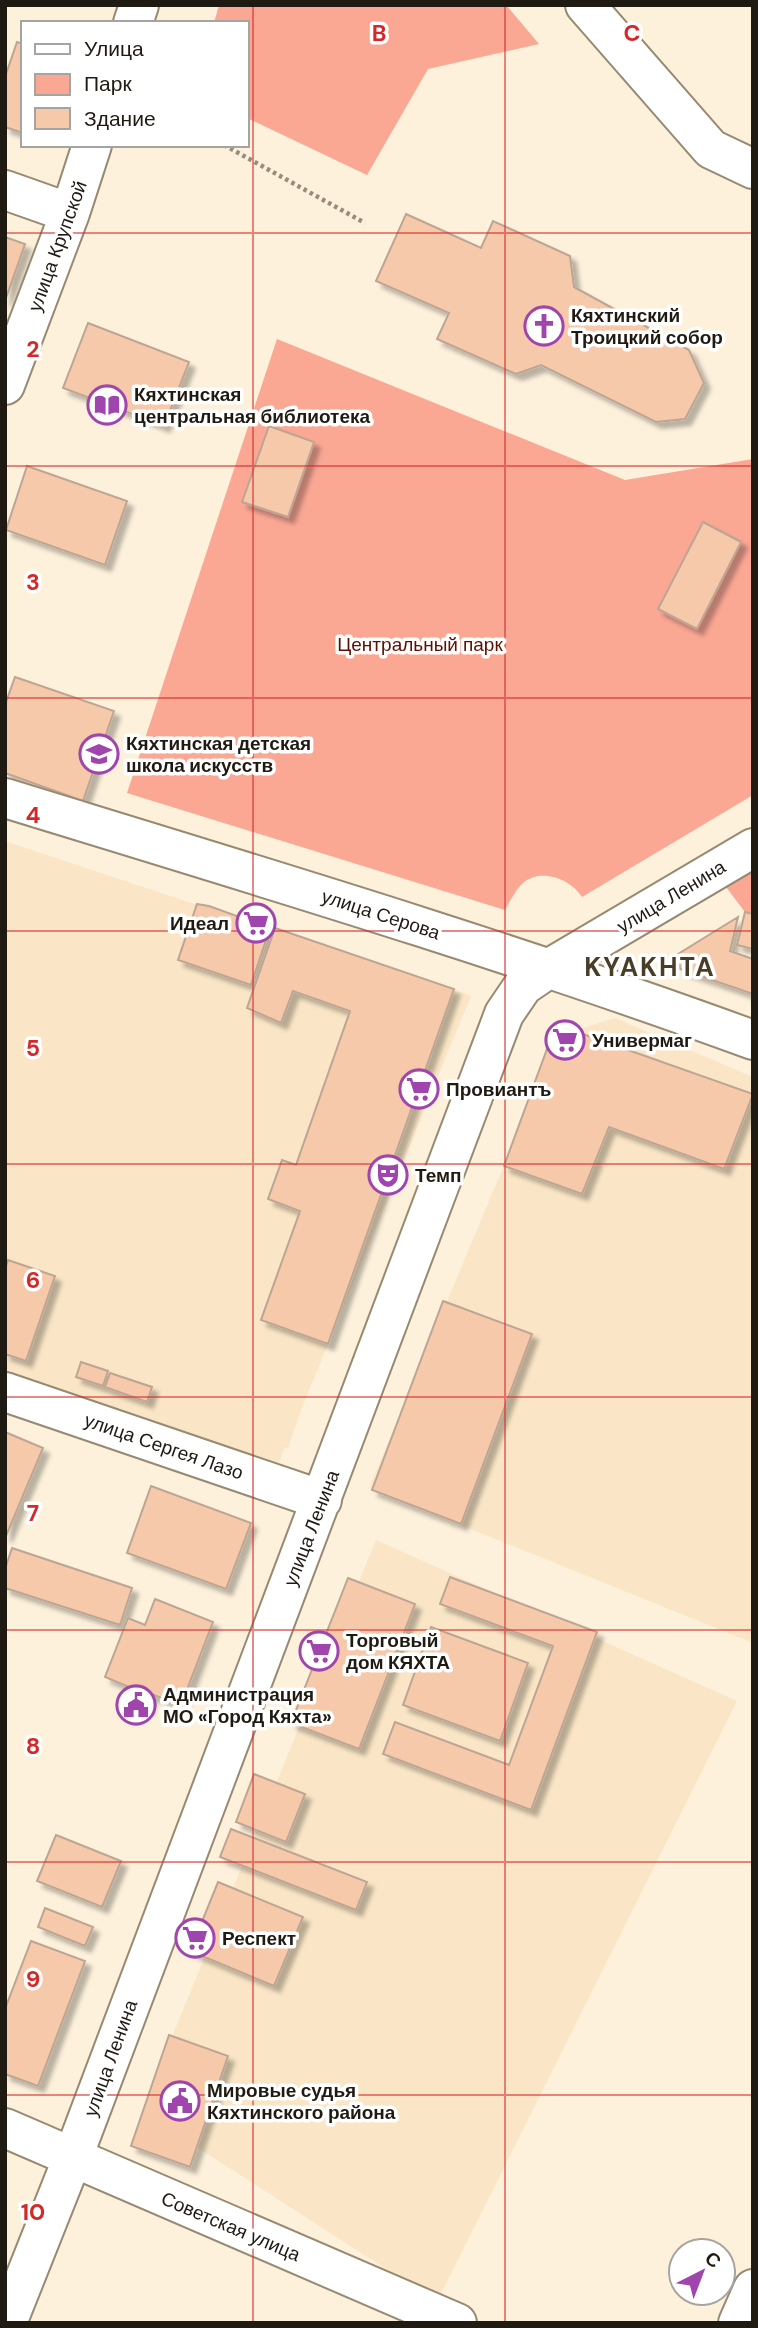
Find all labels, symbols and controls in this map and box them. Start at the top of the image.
text: B [372,18,386,48]
text: C [624,18,640,48]
legend [21,21,248,147]
text: Улица [84,35,144,63]
text: Парк [84,70,132,98]
text: Здание [84,105,156,133]
street label: улица Крупской [22,177,93,315]
place label: Кяхтинский Троицкий собор [571,303,723,350]
church icon: Кяхтинский Троицкий собор [523,305,565,347]
text: 2 [26,334,40,364]
place label: Кяхтинская центральная библиотека [134,382,370,429]
library icon: Кяхтинская центральная библиотека [86,384,128,426]
text: 3 [26,567,40,597]
park label: Центральный парк [337,632,503,657]
place label: Кяхтинская детская школа искусств [126,731,311,778]
school or university icon: Кяхтинская детская школа искусств [78,733,120,775]
text: 4 [26,800,41,830]
street label: улица Ленина [612,854,731,939]
street label: улица Серова [318,884,444,946]
supermarket icon: Идеал [235,902,277,944]
place label: Идеал [170,911,229,936]
district label: KYAKHTA [584,950,716,984]
supermarket icon: Универмаг [544,1019,586,1061]
place label: Универмаг [592,1028,692,1053]
text: 5 [26,1033,40,1063]
supermarket icon: Провиантъ [398,1068,440,1110]
place label: Провиантъ [446,1077,552,1102]
theatre icon: Темп [367,1154,409,1196]
place label: Темп [415,1163,462,1188]
text: 6 [26,1265,40,1295]
street label: улица Сергея Лазо [81,1408,247,1485]
street label: улица Ленина [278,1466,345,1590]
text: 7 [27,1498,39,1528]
place label: Торговый дом КЯХТА [346,1628,450,1675]
supermarket icon: Торговый дом КЯХТА [298,1630,340,1672]
place label: Администрация МО «Город Кяхта» [163,1682,332,1729]
public building icon: Администрация МО «Город Кяхта» [115,1684,157,1726]
text: 8 [26,1731,40,1761]
supermarket icon: Респект [174,1917,216,1959]
place label: Респект [222,1926,296,1951]
text: 9 [26,1964,40,1994]
street label: улица Ленина [78,1996,143,2120]
place label: Мировые судья Кяхтинского района [207,2078,396,2125]
public building icon: Мировые судья Кяхтинского района [159,2080,201,2122]
street label: Советская улица [157,2186,305,2267]
text: 10 [21,2197,45,2227]
north arrow [667,2237,737,2307]
text: С [700,2246,727,2274]

